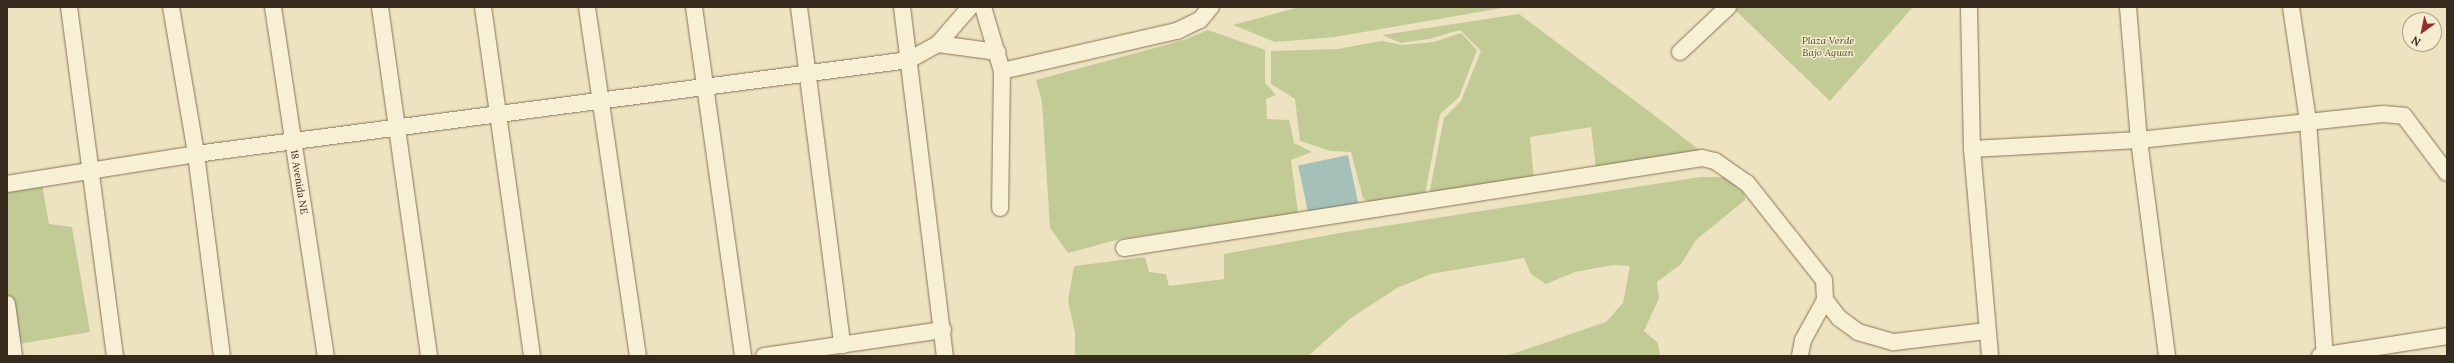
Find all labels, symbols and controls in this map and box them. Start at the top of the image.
north arrow [2402,12,2442,52]
text: N [2409,33,2423,49]
park label: Plaza Verde Bajo Aguan [1802,34,1854,58]
street label: 18 Avenida NE [288,149,310,215]

